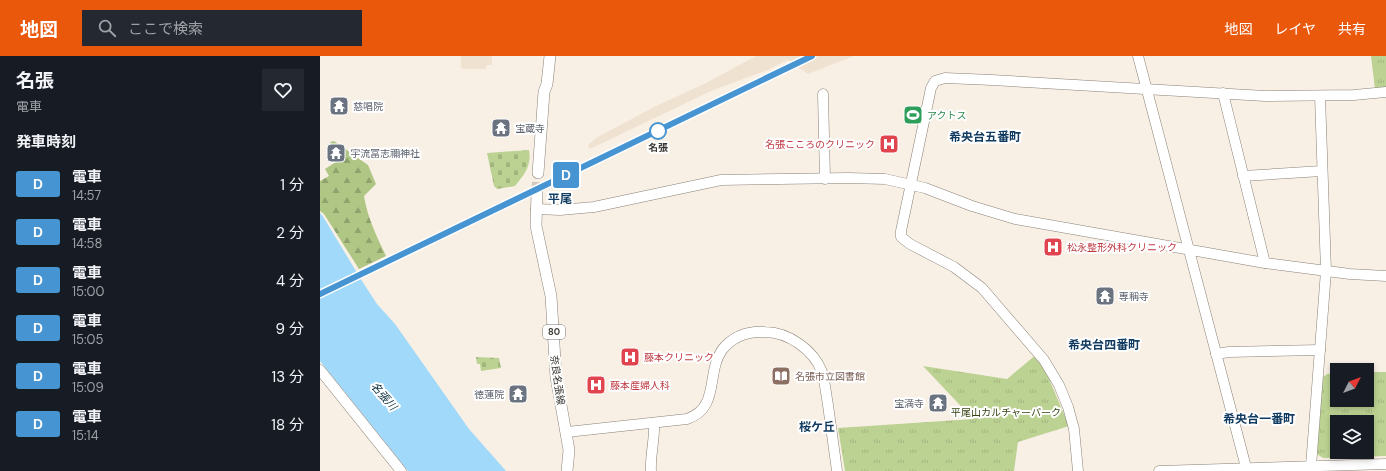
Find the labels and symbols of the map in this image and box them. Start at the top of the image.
temple icon: 慈唱院 [328,95,350,117]
place label: 慈唱院 [353,100,383,113]
sports icon: アクトス [902,104,924,126]
place label: アクトス [927,109,967,122]
temple icon: 宝蔵寺 [490,117,512,139]
place label: 宝蔵寺 [515,122,545,135]
marker: 名張 [649,122,667,140]
district label: 希央台五番町 [949,129,1021,145]
hospital icon: 名張こころのクリニック [878,133,900,155]
place label: 名張こころのクリニック [765,138,875,151]
place label: 名張 [648,141,668,154]
temple icon: 宇流冨志禰神社 [325,142,347,164]
place label: 宇流冨志禰神社 [350,147,420,160]
line badge: D [553,162,579,188]
district label: 平尾 [548,191,572,207]
hospital icon: 松永整形外科クリニック [1042,236,1064,258]
place label: 松永整形外科クリニック [1067,241,1177,254]
temple icon: 専稱寺 [1094,285,1116,307]
place label: 専稱寺 [1119,290,1149,303]
road number: 80 [543,325,565,339]
district label: 希央台四番町 [1068,337,1140,353]
hospital icon: 藤本クリニック [619,346,641,368]
place label: 藤本クリニック [644,351,714,364]
street label: 奈良名張線 [548,354,567,406]
north arrow [1330,363,1374,407]
library icon: 名張市立図書館 [770,365,792,387]
place label: 名張市立図書館 [795,370,865,383]
hospital icon: 藤本産婦人科 [585,374,607,396]
water label: 名張川 [368,379,401,414]
place label: 藤本産婦人科 [610,379,670,392]
temple icon: 徳蓮院 [507,383,529,405]
place label: 徳蓮院 [474,388,504,401]
temple icon: 宝満寺 [927,392,949,414]
place label: 宝満寺 [894,397,924,410]
park label: 平尾山カルチャーパーク [951,406,1061,419]
district label: 希央台一番町 [1223,411,1295,427]
district label: 桜ケ丘 [799,419,835,435]

